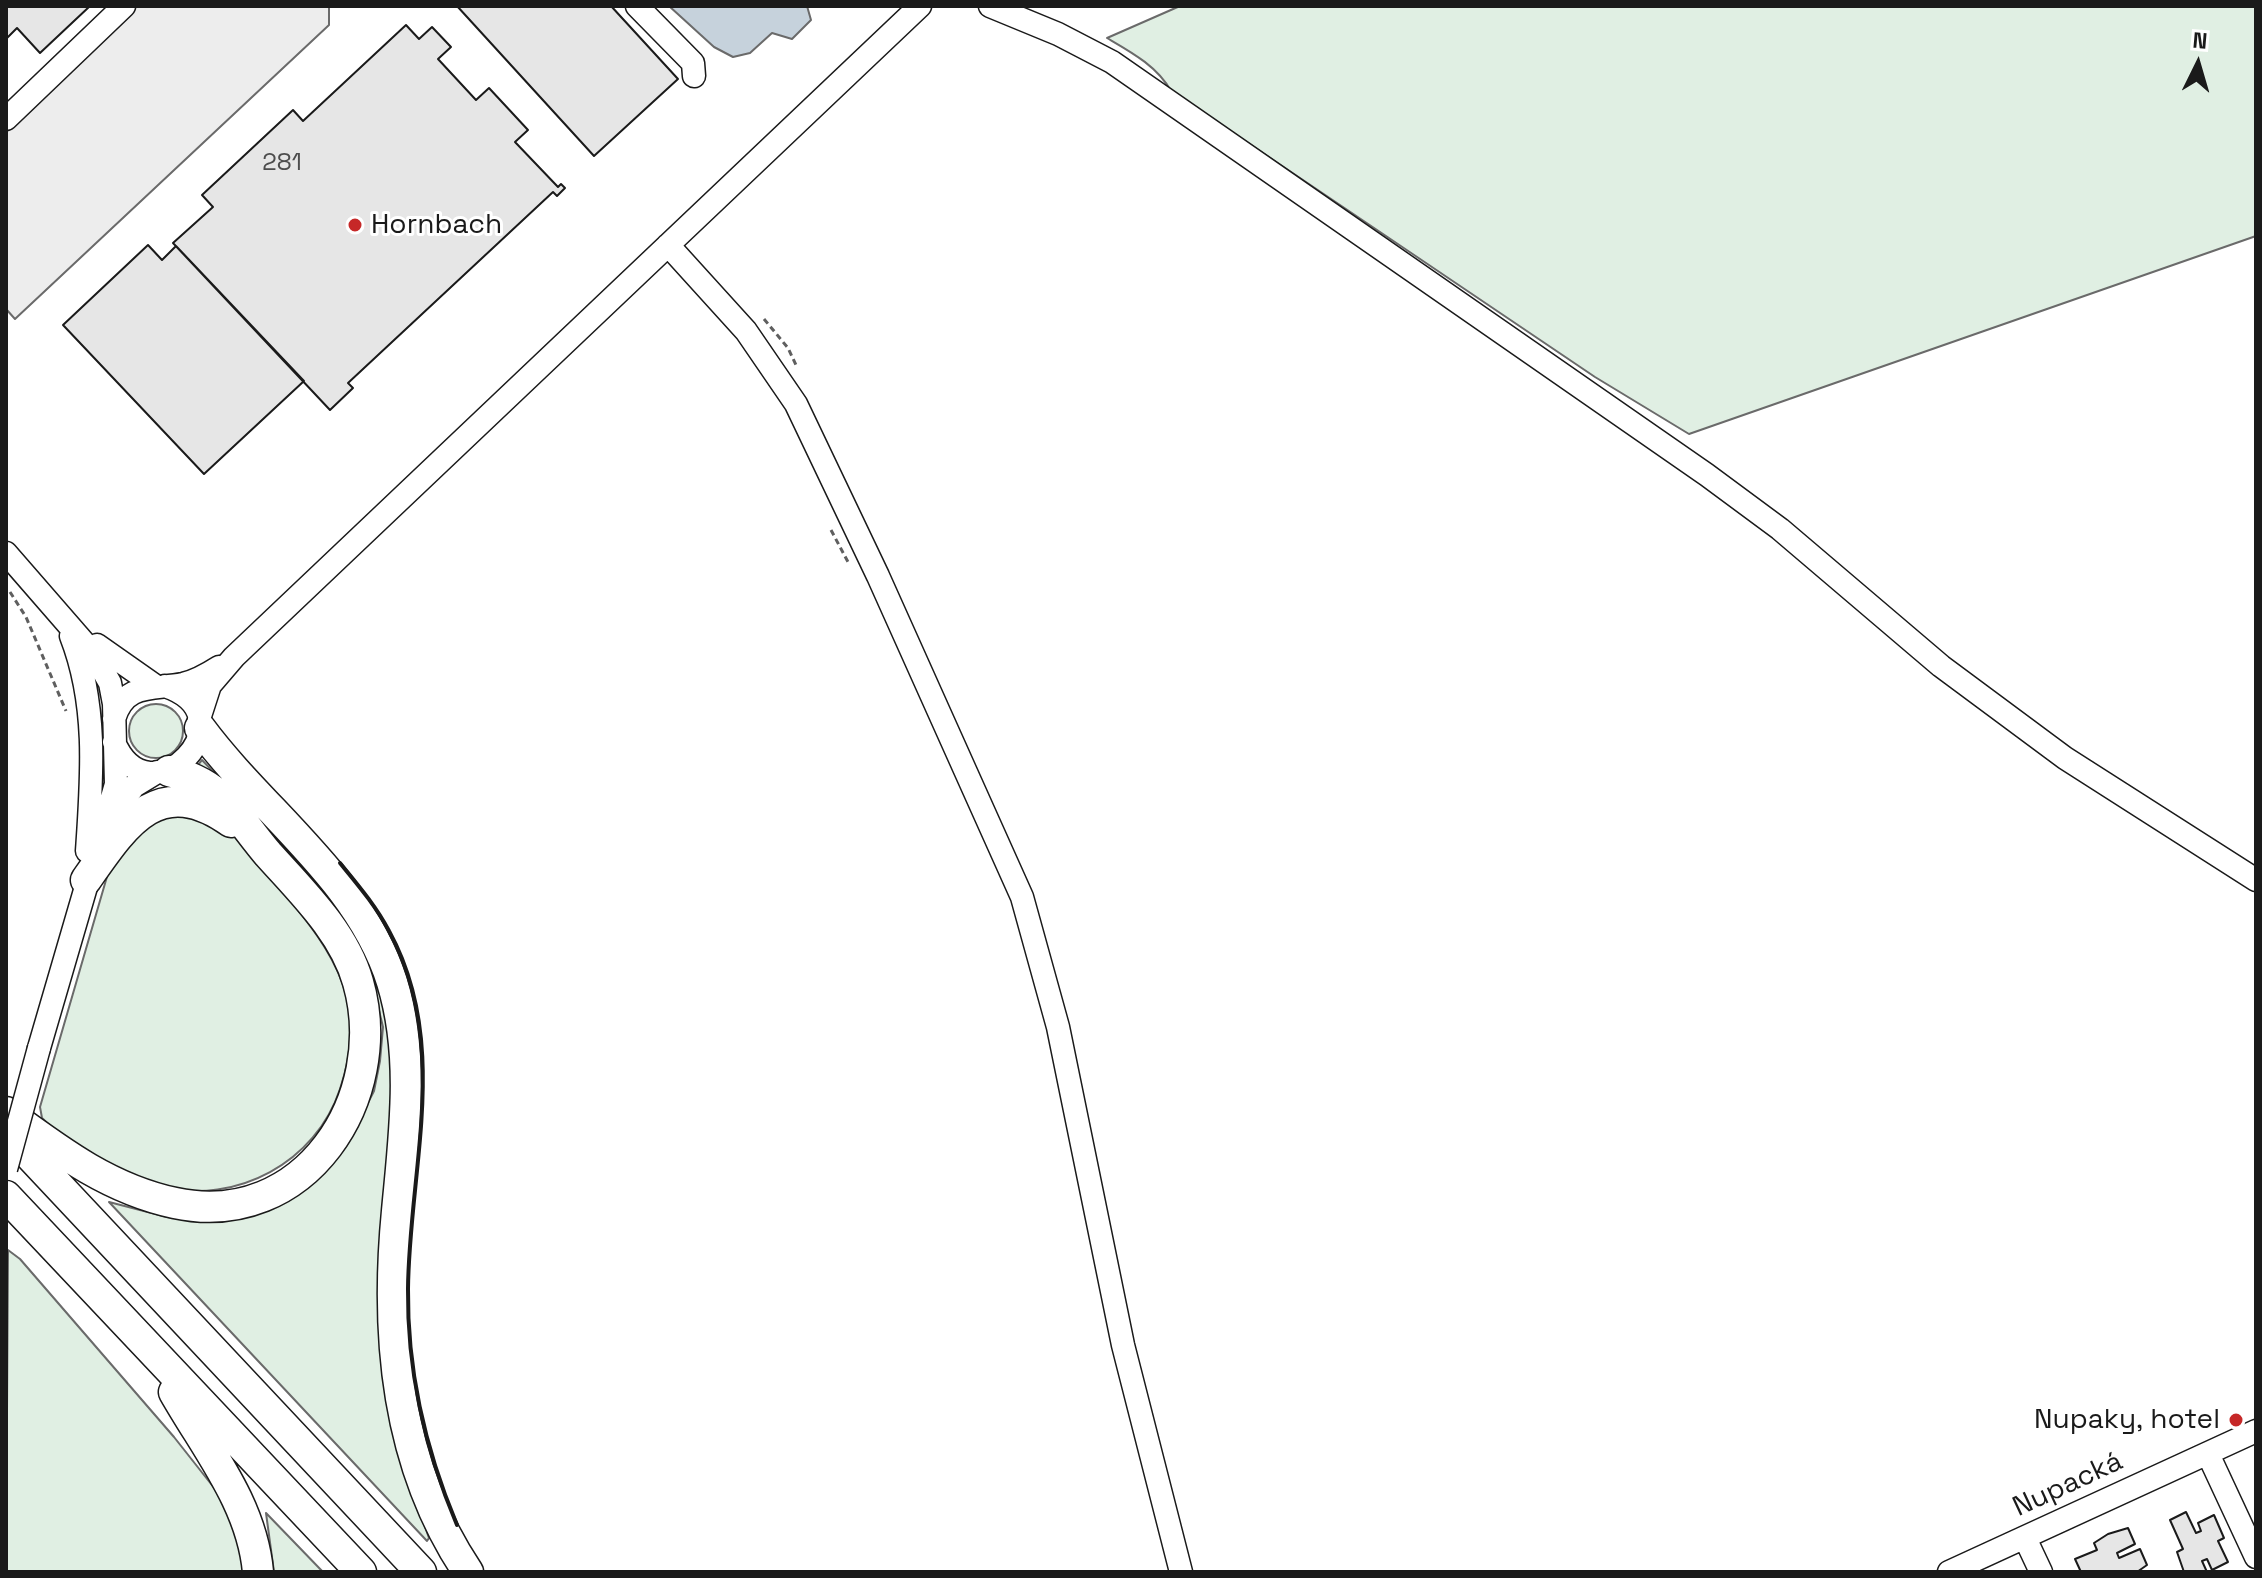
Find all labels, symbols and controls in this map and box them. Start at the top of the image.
north arrow [2158,24,2238,104]
text: N [2192,26,2209,55]
house number: 281 [262,149,302,177]
place label: Hornbach [371,208,502,242]
marker: Hornbach [346,216,364,234]
place label: Nupaky, hotel [2034,1403,2220,1437]
marker: Nupaky, hotel [2227,1411,2245,1429]
street label: Nupacká [2008,1445,2128,1525]

